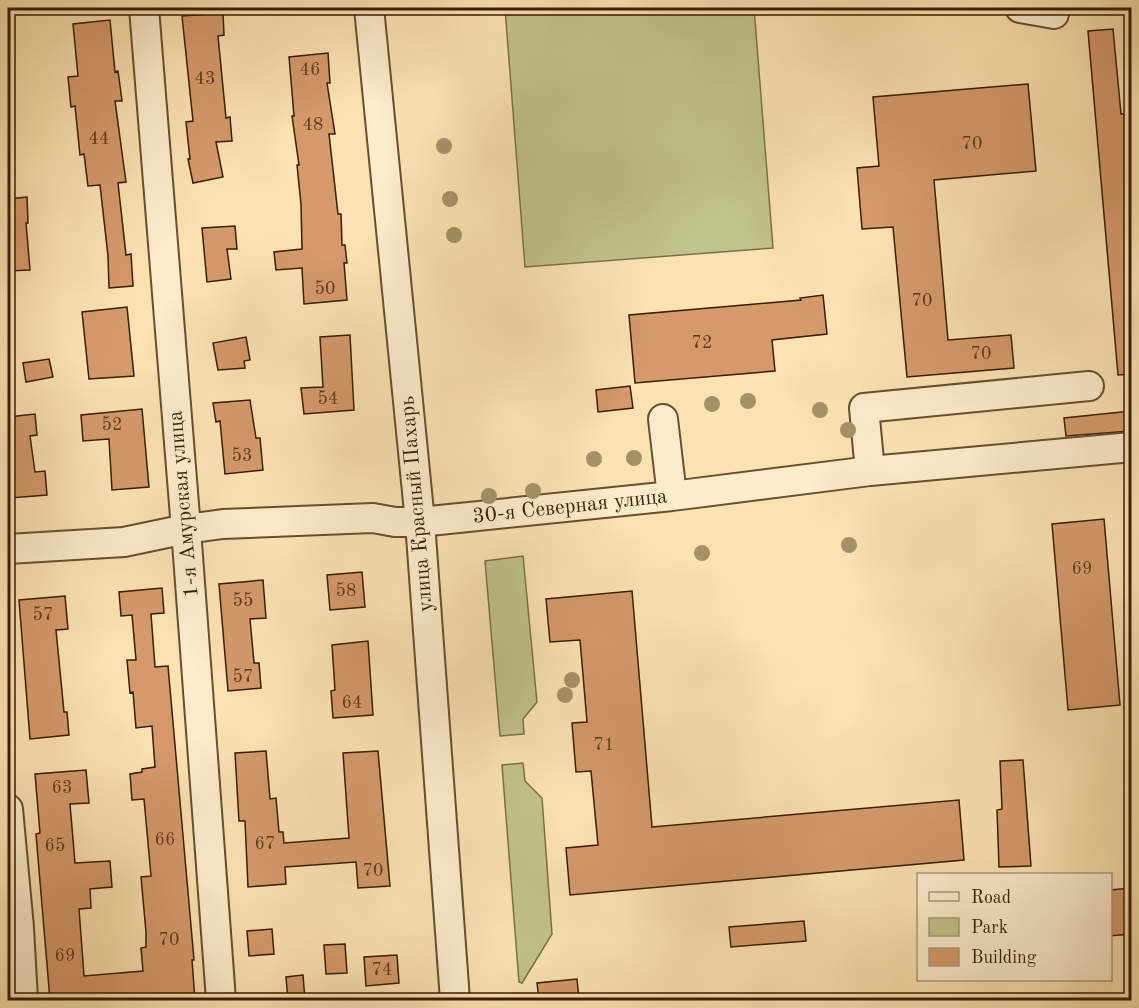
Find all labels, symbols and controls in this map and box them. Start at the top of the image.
house number: 46 [300,61,320,79]
house number: 43 [195,70,215,88]
house number: 48 [303,116,323,134]
house number: 44 [89,130,109,148]
house number: 70 [962,135,982,153]
house number: 50 [315,280,335,298]
house number: 70 [912,292,932,310]
house number: 72 [692,334,712,352]
house number: 70 [971,345,991,363]
house number: 54 [318,390,338,408]
street label: улица Красный Пахарь [397,395,437,613]
street label: 1-я Амурская улица [165,410,203,598]
house number: 52 [102,416,122,434]
house number: 53 [232,447,252,465]
street label: 30-я Северная улица [472,486,668,528]
house number: 69 [1072,560,1092,578]
house number: 58 [336,582,356,600]
house number: 55 [233,592,253,610]
house number: 57 [33,606,53,624]
house number: 57 [233,668,253,686]
house number: 64 [342,694,362,712]
house number: 71 [594,736,614,754]
house number: 63 [52,779,72,797]
house number: 66 [155,831,175,849]
house number: 67 [255,835,275,853]
house number: 65 [45,837,65,855]
house number: 70 [363,862,383,880]
legend [917,873,1112,981]
text: Road [971,889,1011,907]
text: Park [971,919,1008,937]
house number: 70 [159,931,179,949]
house number: 69 [55,947,75,965]
text: Building [971,949,1037,967]
house number: 74 [372,961,392,979]

